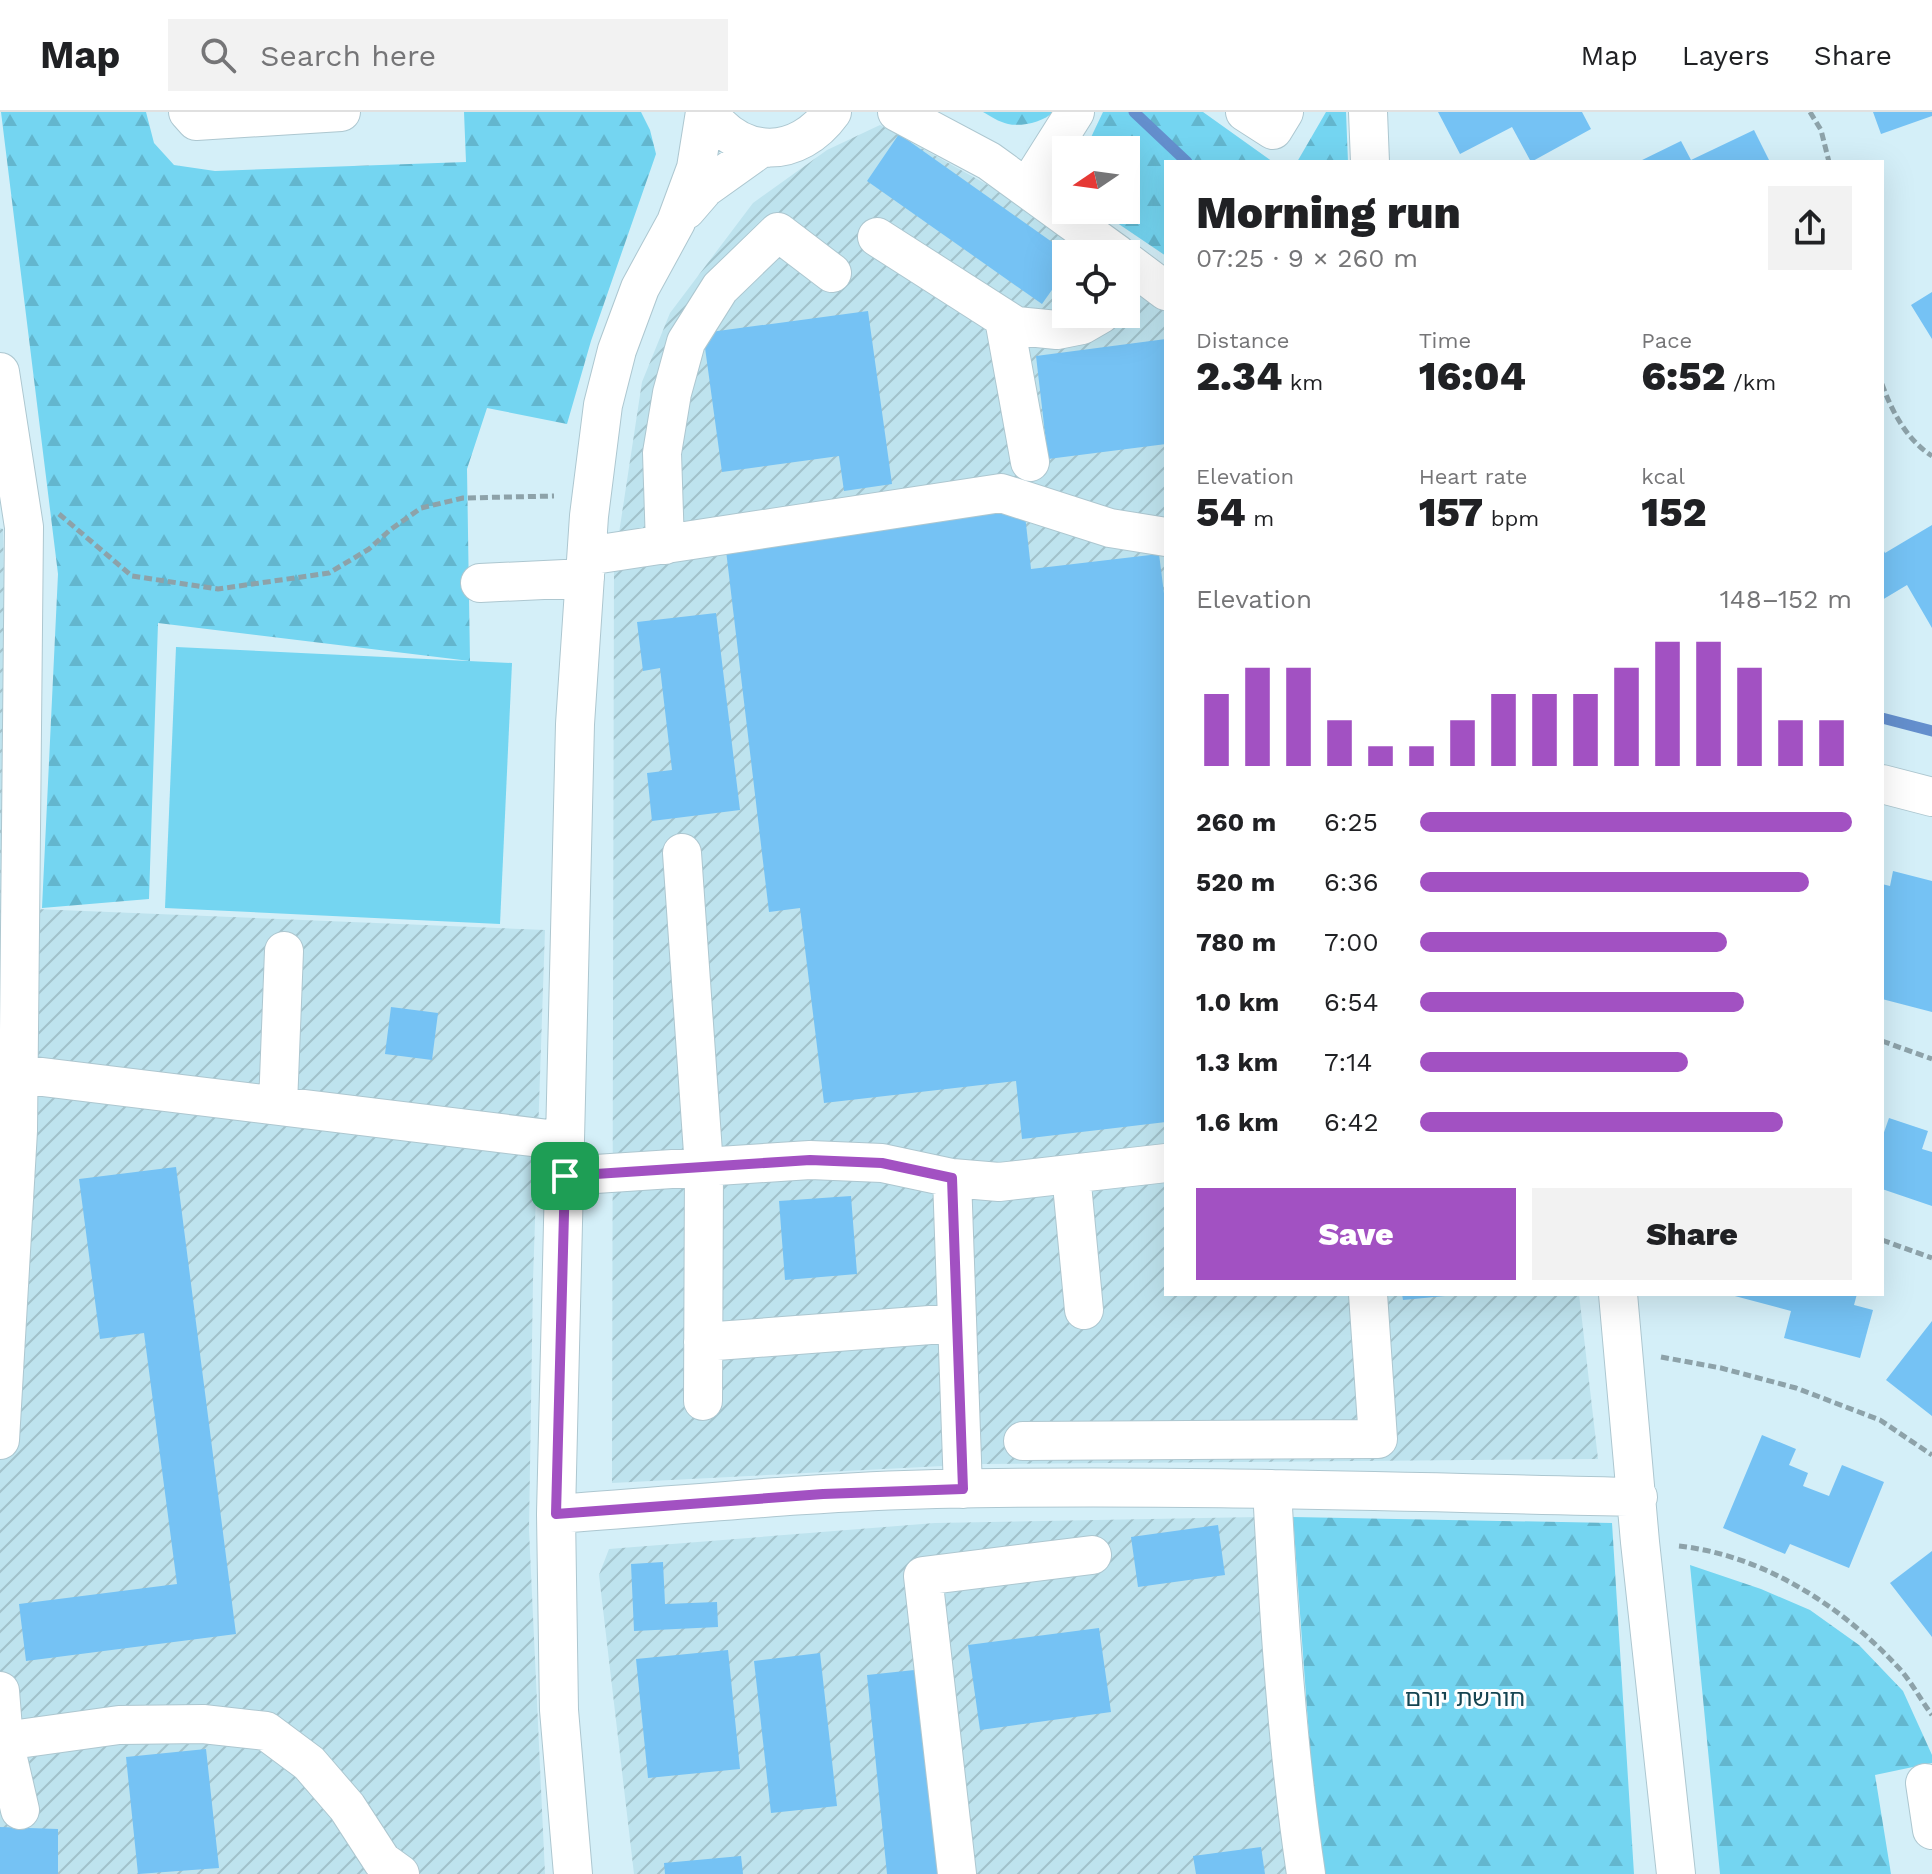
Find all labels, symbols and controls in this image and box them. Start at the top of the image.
search box [168,19,728,91]
text: Map [40,33,120,77]
icon: search [196,33,240,77]
text: Search here [260,38,436,73]
text: Map [1581,39,1638,72]
text: Layers [1682,39,1770,72]
text: Share [1814,39,1892,72]
north arrow [1052,136,1140,224]
map controls [1052,136,1140,328]
button: share [1768,186,1852,270]
text: Morning run [1196,187,1461,239]
button: locate [1052,240,1140,328]
text: 07:25 · 9 × 260 m [1196,243,1418,273]
text: Distance [1196,328,1290,353]
text: Time [1419,328,1471,353]
text: Pace [1641,328,1692,353]
text: 2.34 [1196,353,1282,400]
text: 16:04 [1419,353,1526,400]
text: 6:52 [1641,353,1726,400]
text: km [1282,370,1323,395]
text: /km [1726,370,1776,395]
text: Elevation [1196,464,1294,489]
text: Heart rate [1419,464,1527,489]
text: kcal [1641,464,1685,489]
text: 54 [1196,489,1246,536]
text: 157 [1419,489,1483,536]
text: 152 [1641,489,1707,536]
text: m [1246,506,1274,531]
text: bpm [1483,506,1539,531]
text: Elevation [1196,584,1312,614]
text: 148–152 m [1720,584,1852,614]
text: 260 m [1196,807,1276,837]
text: 6:25 [1324,807,1378,837]
text: 520 m [1196,867,1275,897]
text: 6:36 [1324,867,1378,897]
text: 780 m [1196,927,1276,957]
text: 7:00 [1324,927,1379,957]
text: 1.0 km [1196,987,1279,1017]
text: 6:54 [1324,987,1379,1017]
text: 1.3 km [1196,1047,1278,1077]
text: 7:14 [1324,1047,1372,1077]
text: 1.6 km [1196,1107,1279,1137]
text: 6:42 [1324,1107,1379,1137]
pin [531,1142,599,1210]
icon: arrive [543,1154,587,1198]
button: Save [1196,1188,1516,1280]
button: Share [1532,1188,1852,1280]
park label: חורשת יורם [1405,1684,1525,1712]

